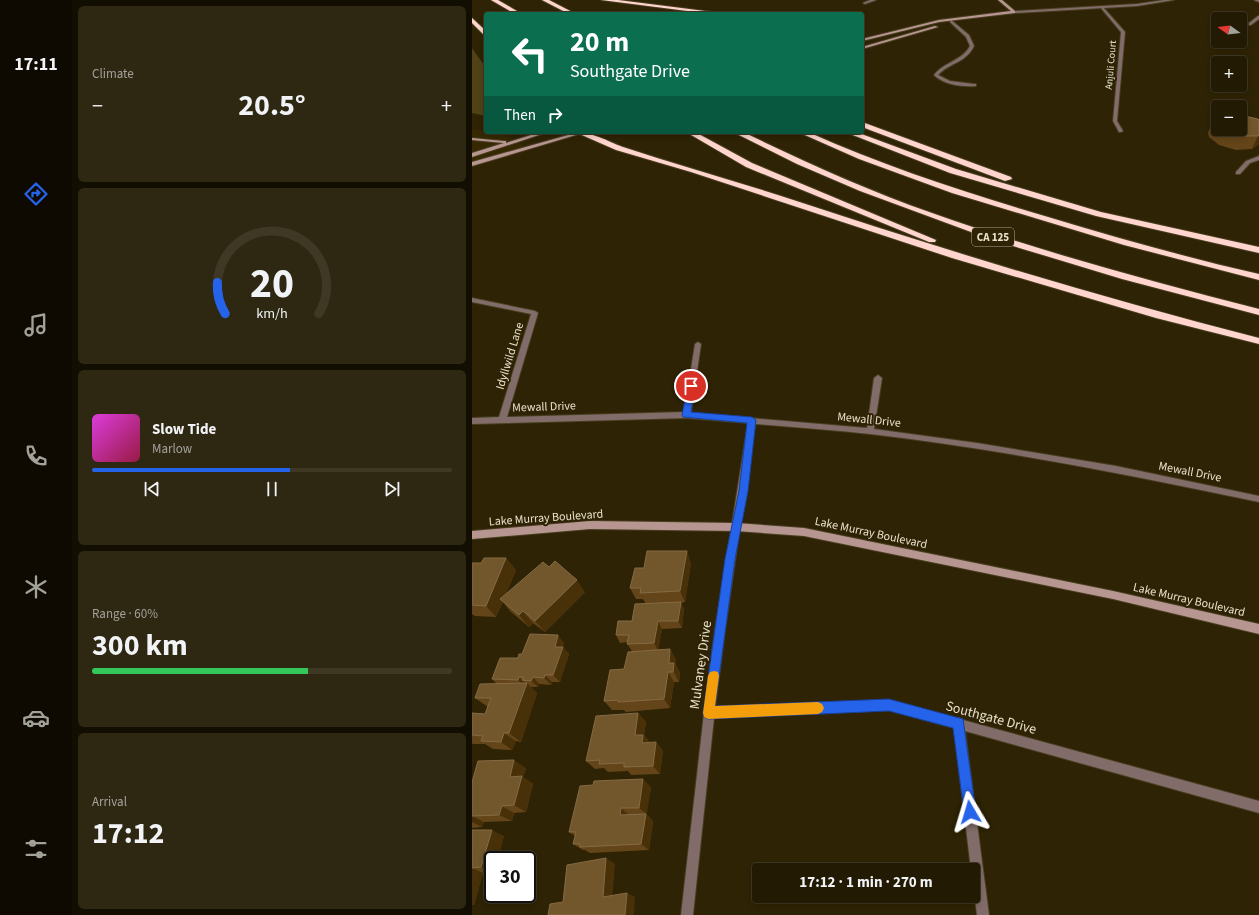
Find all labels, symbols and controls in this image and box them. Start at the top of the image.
north arrow [1211,12,1247,48]
map controls [1211,12,1247,136]
text: 20 m [570,22,629,62]
icon: left [504,28,556,80]
street label: Anjuli Court [1102,39,1120,90]
text: 17:11 [14,52,58,77]
button: + [1211,56,1247,92]
text: Southgate Drive [570,59,690,84]
text: Climate [92,65,134,83]
text: 20.5° [238,84,306,127]
text: − [92,90,103,122]
text: + [441,90,452,122]
button: − [1211,100,1247,136]
icon: right [544,104,566,126]
text: Then [504,105,536,126]
icon: directions [22,180,50,208]
road number: CA 125 [972,228,1014,246]
text: 20 [250,253,294,313]
text: km/h [256,302,288,323]
icon: music [22,311,50,339]
street label: Idyllwild Lane [492,320,528,392]
pin [674,369,708,403]
icon: arrive [680,375,702,397]
street label: Mewall Drive [512,397,576,417]
street label: Mewall Drive [836,408,902,432]
text: Slow Tide [152,419,216,440]
text: Marlow [152,440,192,458]
icon: phone [22,442,50,470]
street label: Mewall Drive [1157,458,1223,486]
icon: previous [141,478,163,500]
icon: pause [261,478,283,500]
icon: next [381,478,403,500]
street label: Lake Murray Boulevard [488,506,604,530]
street label: Lake Murray Boulevard [813,513,929,553]
icon: climate [22,573,50,601]
street label: Lake Murray Boulevard [1131,579,1247,621]
text: Range · 60% [92,605,158,623]
street label: Mulvaney Drive [685,619,717,710]
text: 300 km [92,624,188,667]
street label: Southgate Drive [943,696,1039,740]
icon: car [22,704,50,732]
position arrow [949,791,991,833]
text: Arrival [92,793,127,811]
text: 17:12 [92,812,164,855]
icon: filters [22,835,50,863]
speed limit sign: 30 [484,851,536,903]
text: 17:12 · 1 min · 270 m [799,872,933,893]

